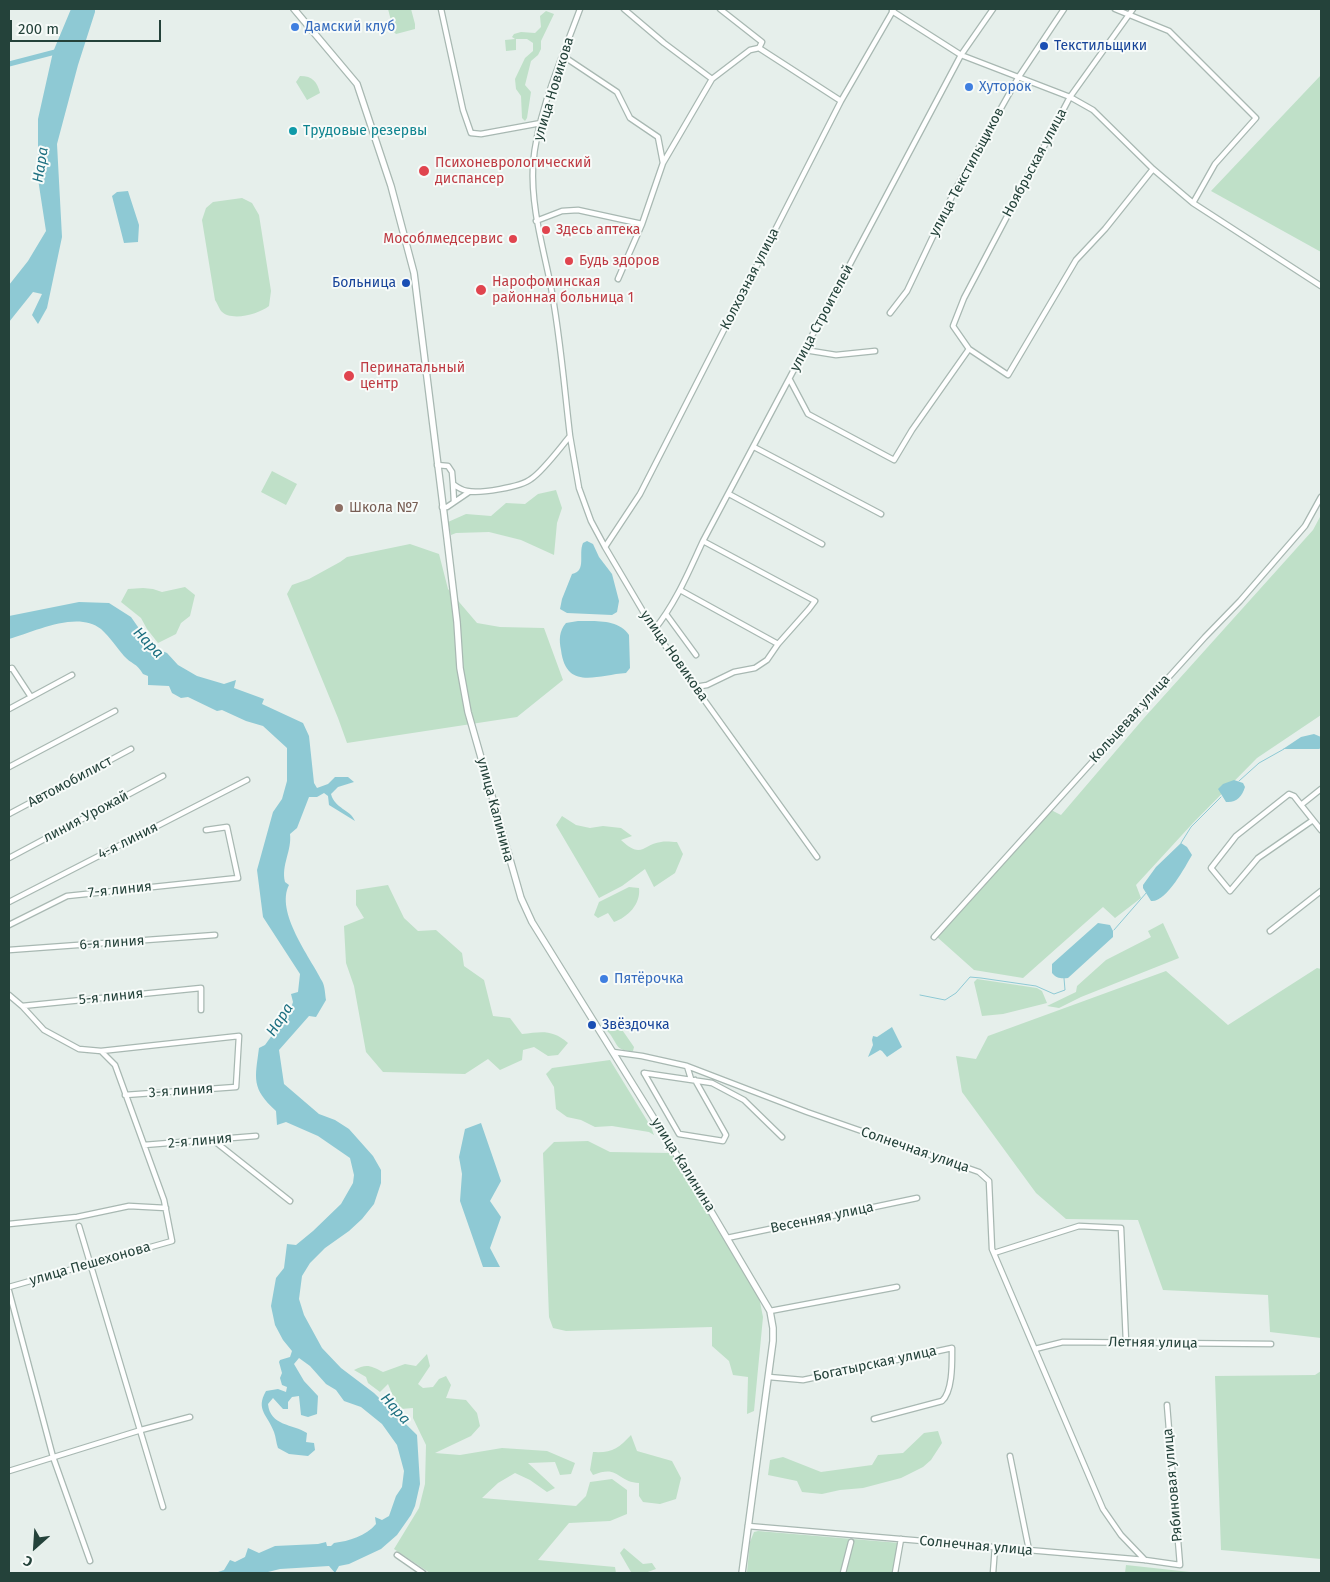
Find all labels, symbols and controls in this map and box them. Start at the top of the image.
scale bar [12,10,164,42]
place label: Дамский клуб [305,19,395,35]
text: 200 m [18,20,59,38]
marker: Дамский клуб [289,21,301,33]
street label: улица Новикова [530,35,578,143]
place label: Текстильщики [1054,38,1147,54]
marker: Текстильщики [1038,40,1050,52]
place label: Хуторок [979,79,1031,95]
marker: Хуторок [963,81,975,93]
street label: улица Текстильщиков [926,105,1008,239]
street label: Ноябрьская улица [999,106,1071,220]
place label: Трудовые резервы [303,123,427,139]
marker: Трудовые резервы [287,125,299,137]
water label: Нара [29,146,53,184]
place label: Психоневрологический диспансер [435,155,591,188]
marker: Психоневрологический диспансер [417,164,431,178]
place label: Здесь аптека [556,222,640,238]
marker: Здесь аптека [540,224,552,236]
street label: Колхозная улица [717,225,783,333]
place label: Мособлмедсервис [383,231,503,247]
marker: Мособлмедсервис [507,233,519,245]
place label: Будь здоров [579,253,660,269]
marker: Будь здоров [563,255,575,267]
street label: улица Строителей [787,262,857,374]
place label: Нарофоминская районная больница 1 [492,274,634,306]
place label: Больница [332,275,396,291]
marker: Больница [400,277,412,289]
marker: Нарофоминская районная больница 1 [474,283,488,297]
place label: Перинатальный центр [360,360,465,392]
marker: Перинатальный центр [342,369,356,383]
place label: Школа №7 [349,500,418,516]
marker: Школа №7 [333,502,345,514]
street label: улица Новикова [636,607,712,705]
water label: Нара [129,624,167,662]
street label: Кольцевая улица [1086,671,1174,767]
street label: Автомобилист [25,753,115,811]
street label: улица Калинина [473,756,517,864]
street label: линия Урожай [40,787,132,847]
street label: 4-я линия [95,819,161,863]
street label: 7-я линия [87,878,153,902]
street label: 6-я линия [79,932,145,954]
place label: Пятёрочка [614,971,684,987]
marker: Пятёрочка [598,973,610,985]
street label: 5-я линия [78,985,144,1009]
water label: Нара [263,1000,297,1040]
place label: Звёздочка [602,1017,670,1033]
marker: Звёздочка [586,1019,598,1031]
street label: 3-я линия [148,1080,214,1102]
street label: улица Калинина [647,1115,719,1215]
street label: Солнечная улица [859,1124,971,1176]
street label: 2-я линия [167,1130,233,1152]
street label: Весенняя улица [769,1199,875,1237]
street label: улица Пешехонова [28,1239,152,1289]
street label: Летняя улица [1108,1334,1198,1352]
street label: Богатырская улица [812,1343,938,1385]
water label: Нара [376,1390,414,1428]
street label: Рябиновая улица [1160,1427,1186,1543]
north arrow [10,1522,60,1572]
street label: Солнечная улица [919,1533,1033,1559]
text: С [21,1552,36,1570]

